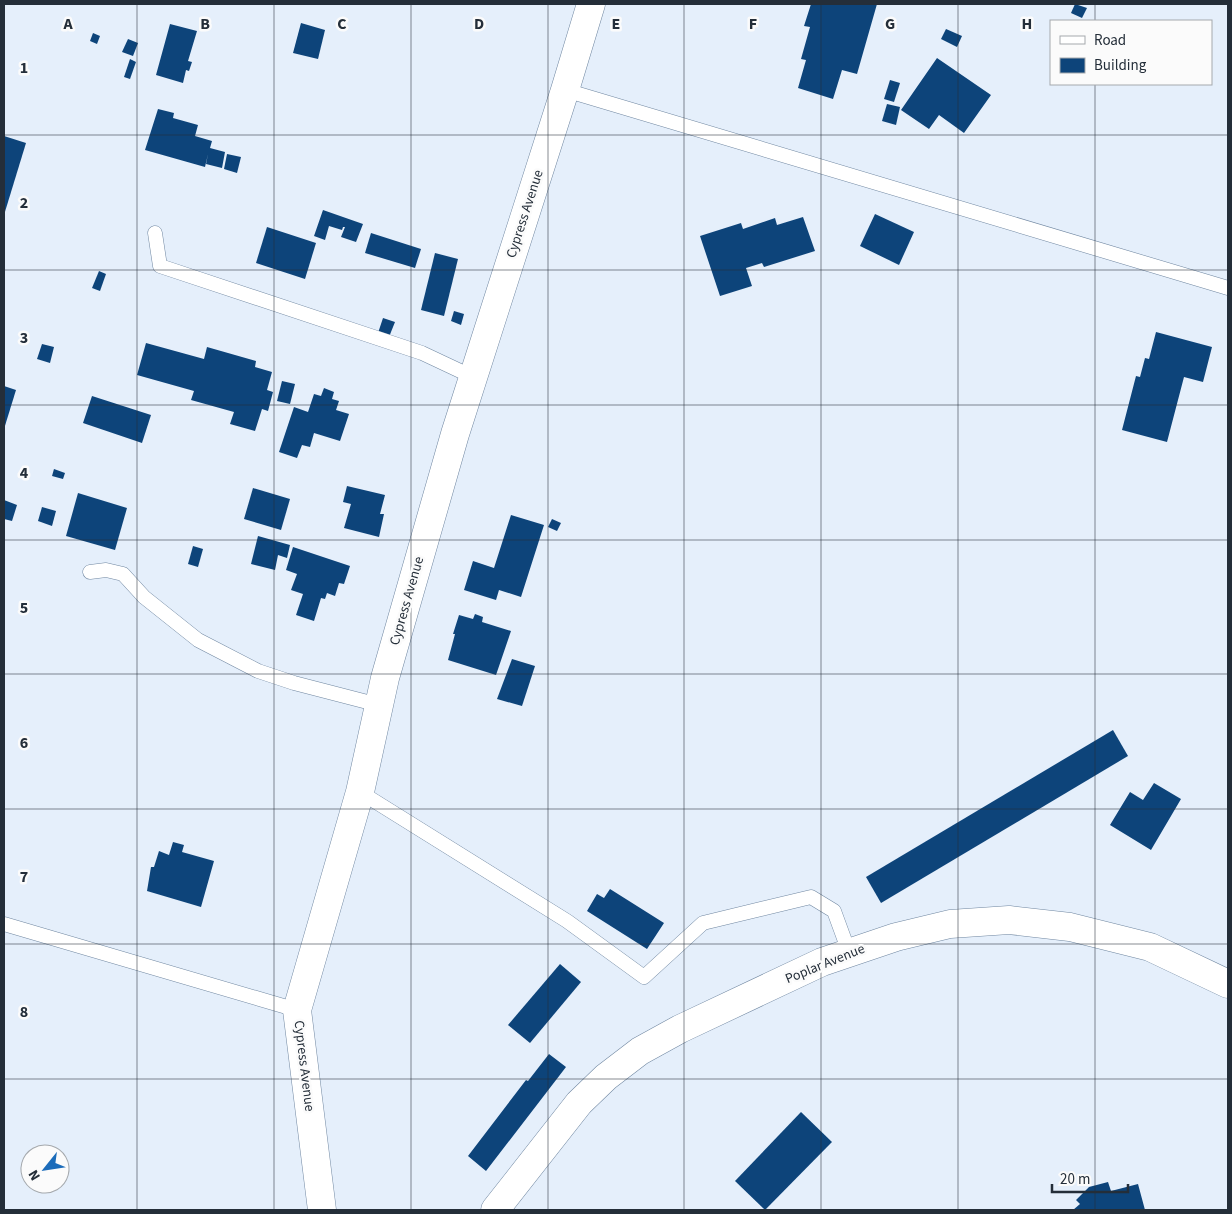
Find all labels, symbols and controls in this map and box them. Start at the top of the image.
text: A [62,13,73,35]
text: B [200,13,210,35]
text: C [337,13,347,35]
text: D [474,13,484,35]
text: E [612,13,620,35]
text: F [749,13,757,35]
text: G [885,13,895,35]
text: H [1022,13,1032,35]
legend [1050,20,1212,85]
text: Road [1094,30,1126,51]
text: Building [1094,55,1147,76]
text: 1 [20,57,28,79]
street label: Cypress Avenue [501,167,549,261]
text: 2 [20,192,28,214]
text: 3 [20,327,28,349]
text: 4 [20,462,29,484]
street label: Cypress Avenue [385,554,429,648]
text: 5 [20,597,28,619]
text: 6 [20,732,28,754]
text: 7 [20,866,28,888]
street label: Poplar Avenue [782,939,868,989]
text: 8 [20,1001,28,1023]
street label: Cypress Avenue [289,1019,320,1113]
north arrow [20,1144,70,1194]
scale bar [1052,1162,1128,1194]
text: N [24,1166,46,1184]
text: 20 m [1060,1169,1090,1190]

